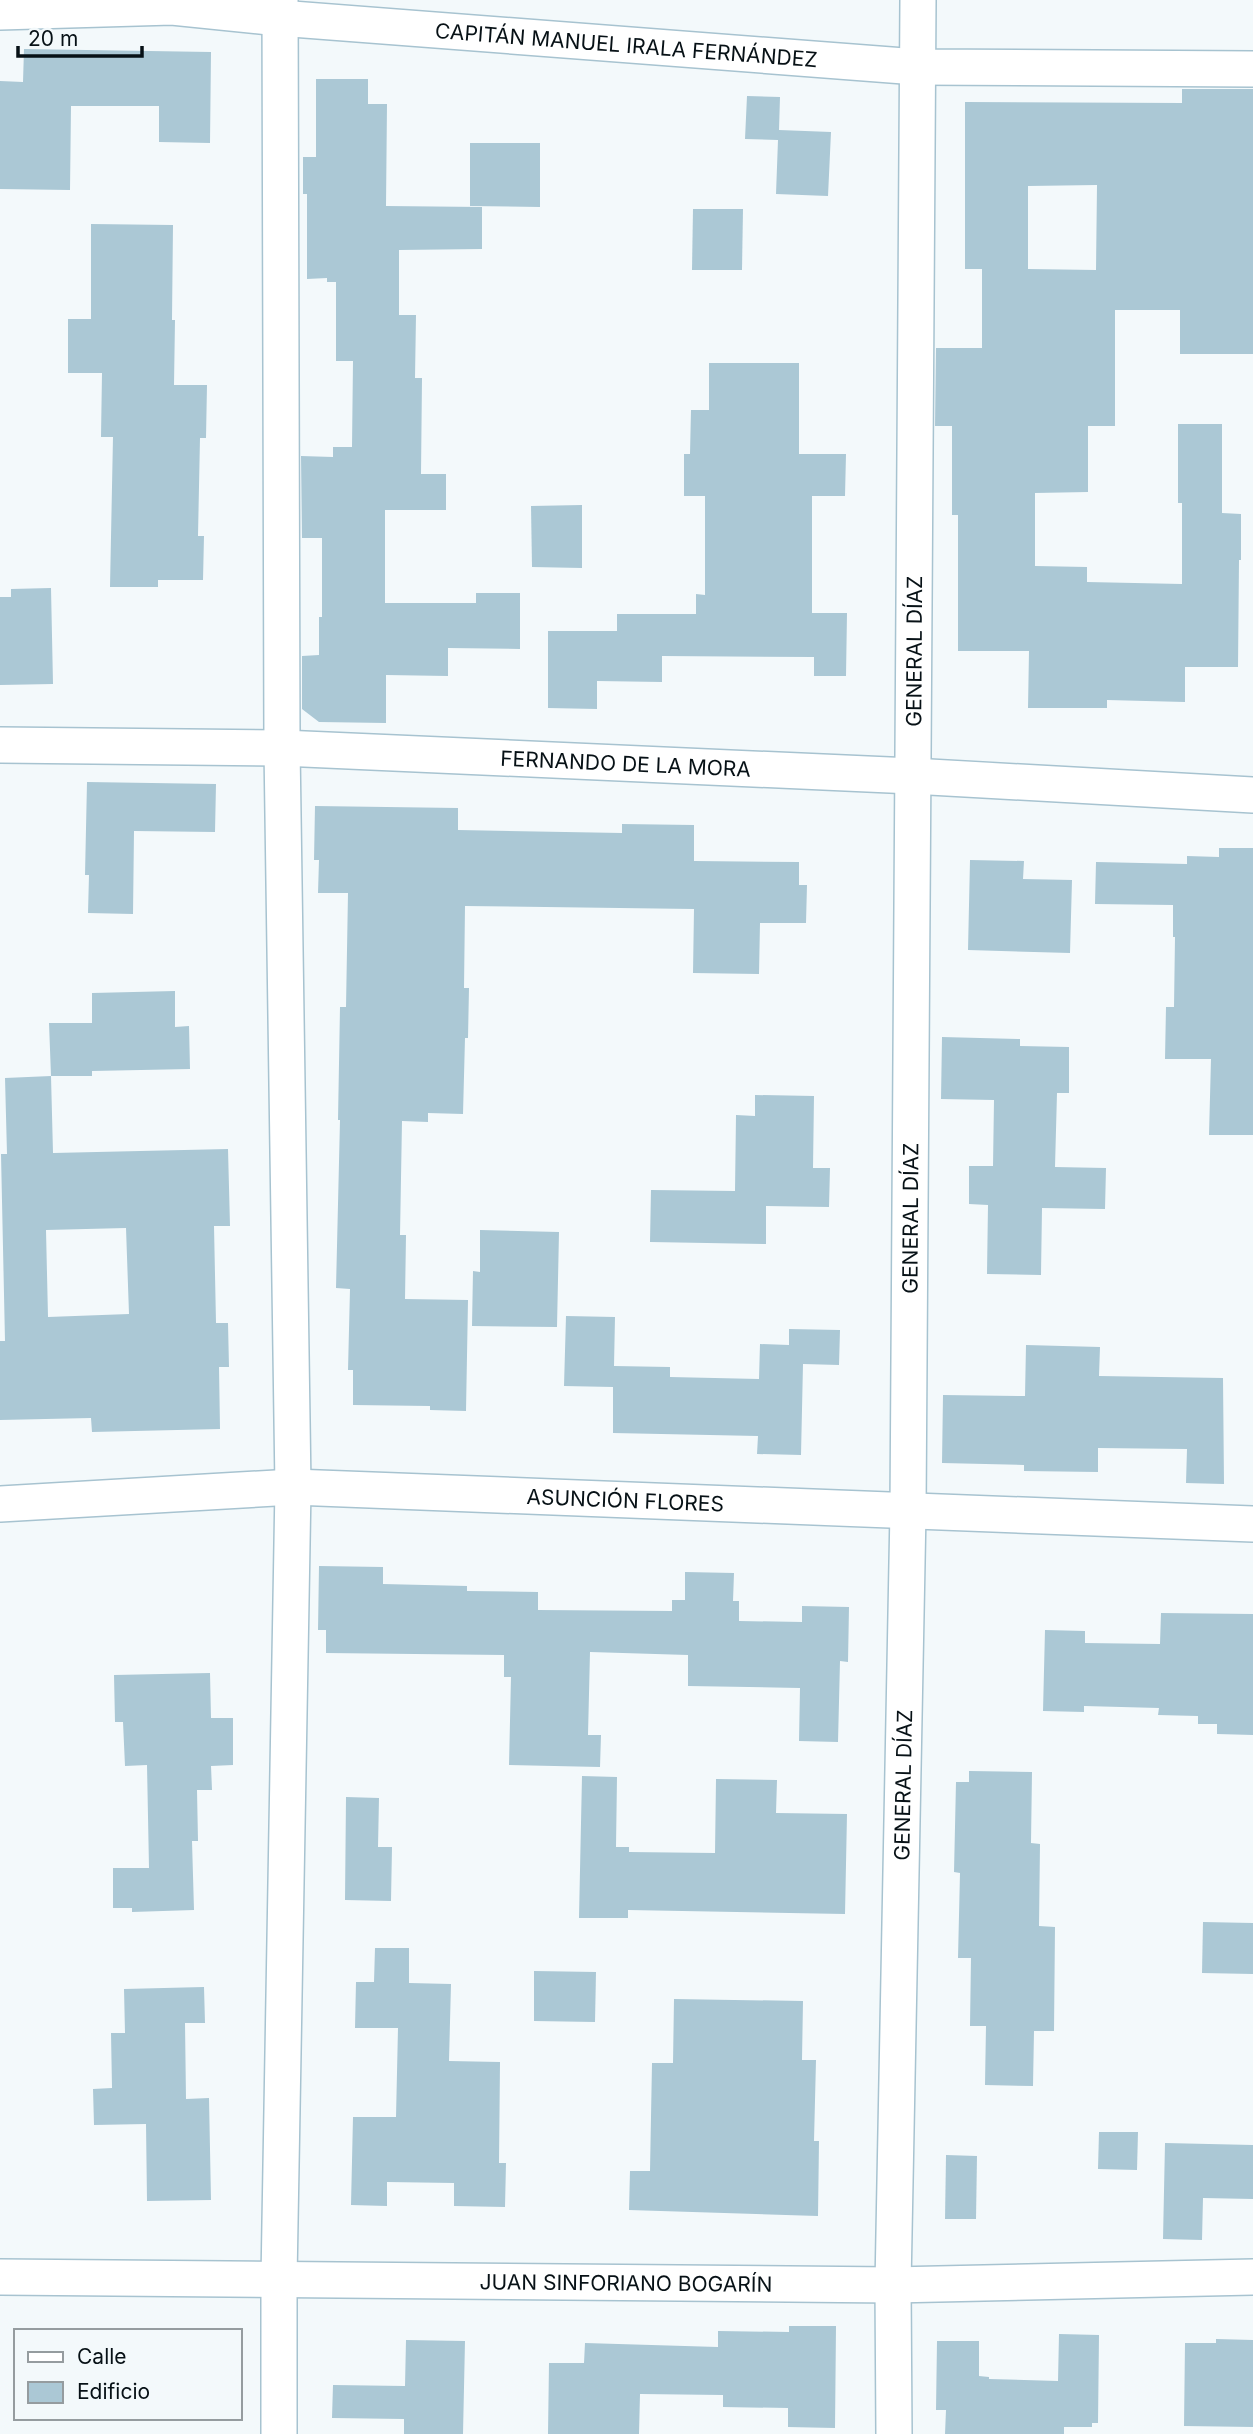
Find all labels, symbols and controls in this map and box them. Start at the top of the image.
scale bar [18,14,142,58]
street label: CAPITÁN MANUEL IRALA FERNÁNDEZ [434,18,818,72]
text: 20 m [28,26,78,51]
street label: GENERAL DÍAZ [900,576,927,727]
street label: FERNANDO DE LA MORA [500,745,752,781]
street label: GENERAL DÍAZ [897,1143,923,1294]
street label: ASUNCIÓN FLORES [526,1484,724,1516]
street label: GENERAL DÍAZ [889,1709,917,1861]
street label: JUAN SINFORIANO BOGARÍN [479,2269,772,2296]
legend [14,2329,242,2420]
text: Calle [77,2344,127,2369]
text: Edificio [77,2379,150,2404]

